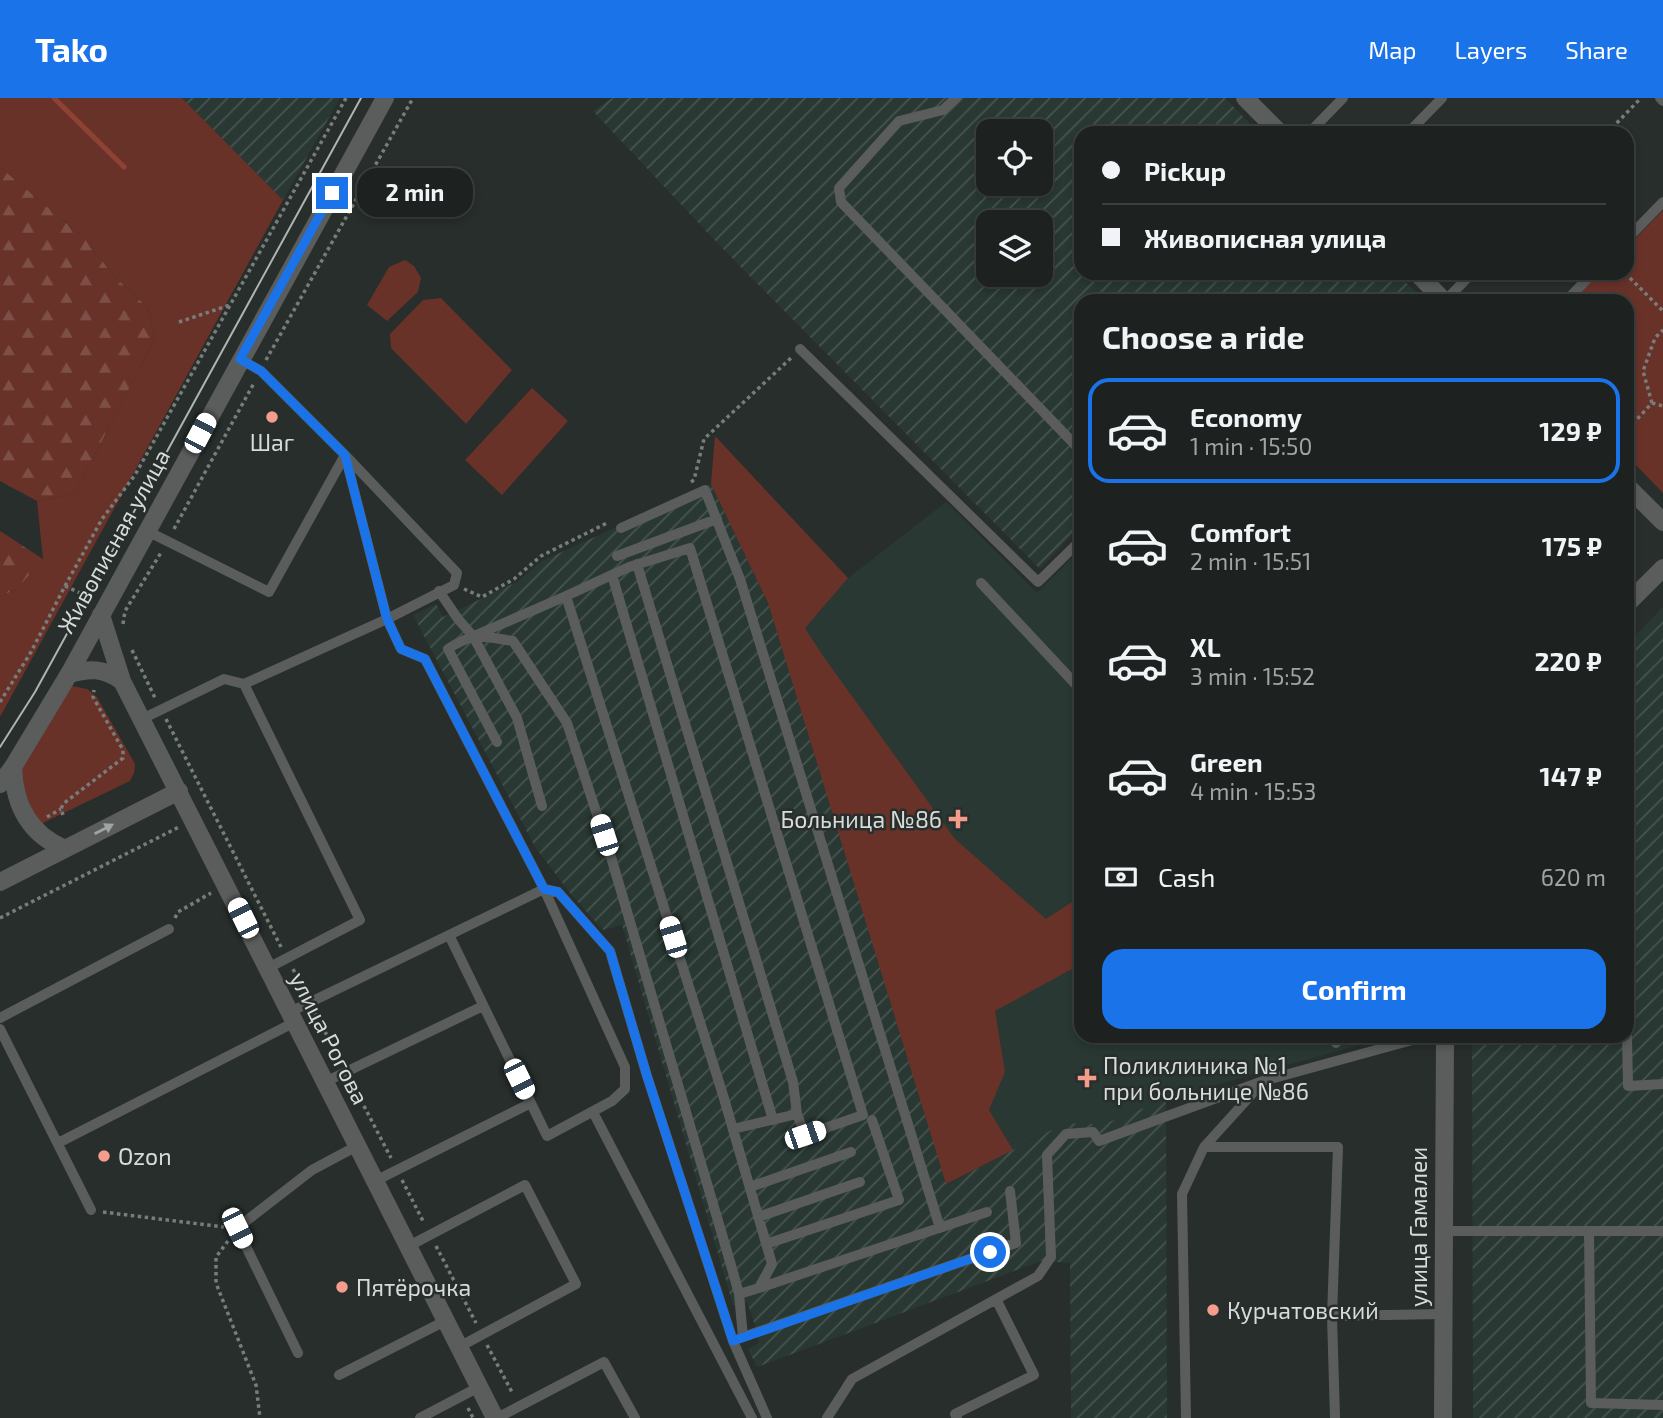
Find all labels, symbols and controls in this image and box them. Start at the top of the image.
text: Tako [35,29,108,69]
text: Map [1368,35,1416,64]
text: Layers [1454,35,1527,64]
text: Share [1565,35,1628,64]
map controls [976,119,1053,287]
button: locate [976,119,1053,196]
text: Pickup [1144,155,1226,186]
callout: 2 min [356,168,472,217]
route end [316,177,348,209]
text: 2 min [386,178,444,206]
button: layers [976,210,1053,287]
text: Живописная улица [1144,222,1386,253]
text: Choose a ride [1102,317,1305,355]
icon: car [1106,399,1169,462]
text: Economy [1190,401,1302,432]
marker: Шаг [264,409,280,425]
car [181,410,220,456]
text: 129 ₽ [1539,415,1602,446]
place label: Шаг [250,428,295,456]
text: 1 min · 15:50 [1190,432,1312,460]
street label: Живописная улица [51,444,176,638]
icon: car [1106,514,1169,577]
text: Comfort [1190,516,1291,547]
text: 175 ₽ [1542,530,1602,561]
text: 2 min · 15:51 [1190,547,1311,575]
icon: car [1106,629,1169,692]
text: XL [1190,631,1221,662]
text: 220 ₽ [1534,645,1602,676]
text: 3 min · 15:52 [1190,662,1315,690]
icon: car [1106,744,1169,807]
text: Green [1190,746,1263,777]
text: 147 ₽ [1539,760,1602,791]
text: 4 min · 15:53 [1190,777,1316,805]
place label: Больница №86 [780,805,942,833]
marker: Больница №86 [948,809,968,829]
car [588,812,621,858]
one-way arrow [94,823,114,834]
icon: cash [1102,858,1140,896]
text: Cash [1158,861,1215,892]
text: 620 m [1541,863,1606,891]
car [225,895,262,941]
car [657,914,690,960]
button: Confirm [1102,949,1606,1029]
street label: улица Рогова [284,967,375,1109]
place label: Поликлиника №1 при больнице №86 [1103,1051,1309,1105]
car [501,1056,538,1102]
marker: Поликлиника №1 при больнице №86 [1077,1068,1097,1088]
car [782,1118,829,1152]
place label: Ozon [118,1142,172,1170]
street label: улица Гамалеи [1404,1147,1433,1307]
marker: Ozon [96,1148,112,1164]
car [219,1205,256,1251]
route start [974,1236,1006,1268]
place label: Пятёрочка [356,1273,471,1301]
marker: Пятёрочка [334,1279,350,1295]
place label: Курчатовский [1227,1296,1379,1325]
marker: Курчатовский [1205,1302,1221,1318]

